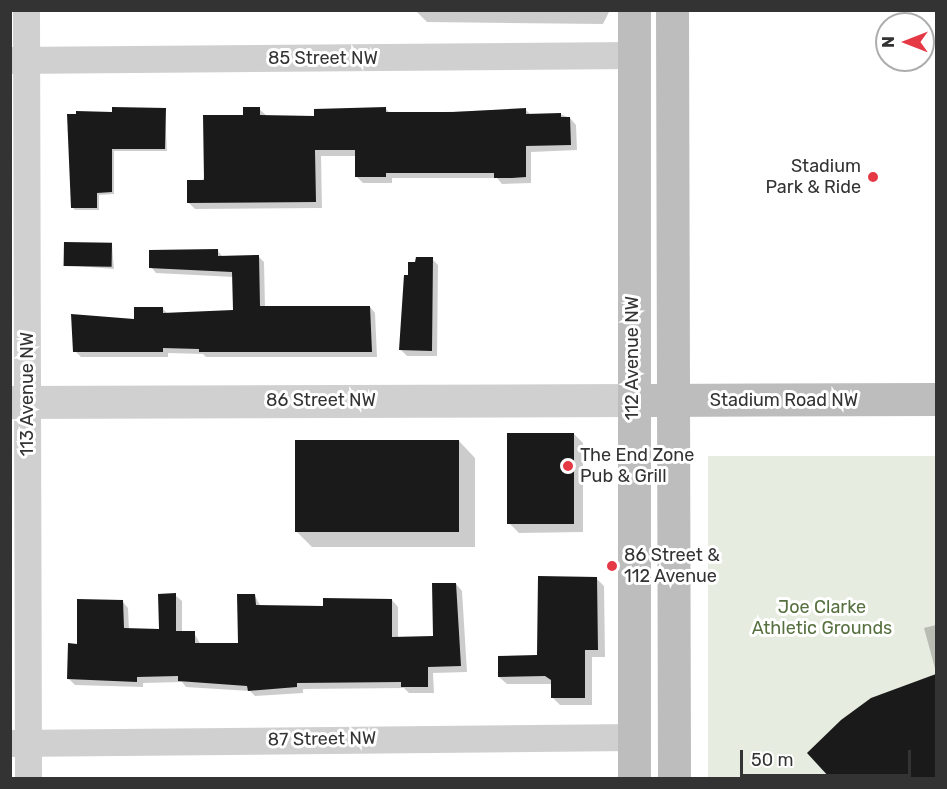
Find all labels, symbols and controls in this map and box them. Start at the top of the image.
north arrow [875,12,935,72]
text: N [879,36,898,48]
street label: 85 Street NW [268,47,378,69]
place label: Stadium Park & Ride [765,156,861,198]
marker: Stadium Park & Ride [866,170,880,184]
street label: 112 Avenue NW [621,296,643,420]
street label: 113 Avenue NW [16,331,38,457]
street label: 86 Street NW [266,389,376,411]
street label: Stadium Road NW [710,389,858,411]
place label: The End Zone Pub & Grill [580,445,694,488]
marker: The End Zone Pub & Grill [561,459,575,473]
place label: 86 Street & 112 Avenue [624,545,720,588]
marker: 86 Street & 112 Avenue [605,559,619,573]
park label: Joe Clarke Athletic Grounds [752,597,892,640]
street label: 87 Street NW [268,727,376,751]
scale bar [743,738,914,776]
text: 50 m [751,749,794,771]

